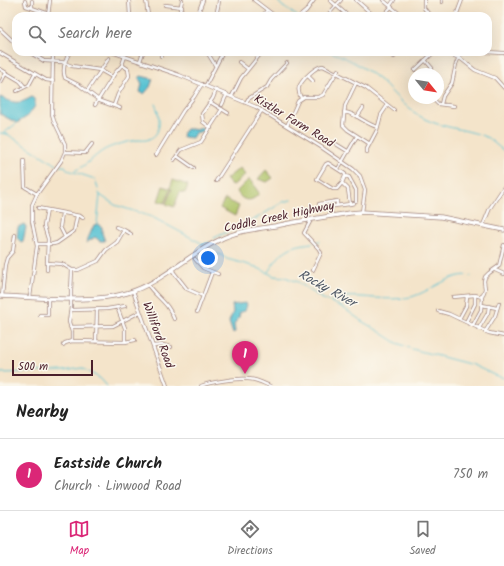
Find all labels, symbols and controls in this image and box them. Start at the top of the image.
search box [12,12,492,56]
text: Search here [58,22,132,46]
icon: search [26,23,48,45]
north arrow [408,68,444,104]
street label: Kistler Farm Road [250,89,339,153]
street label: Coddle Creek Highway [222,196,336,238]
your location [198,248,218,268]
water label: Rocky River [294,265,362,315]
street label: Williford Road [137,299,179,372]
pin: 1 [232,341,258,374]
scale bar [12,358,93,377]
text: 500 m [18,358,48,376]
text: Nearby [16,399,68,426]
text: Eastside Church [54,452,162,476]
text: 1 [27,464,31,485]
text: 750 m [453,464,488,485]
text: Church · Linwood Road [54,476,181,497]
tab: Map [68,518,90,560]
tab: Directions [227,518,273,560]
tab: Saved [410,518,436,560]

